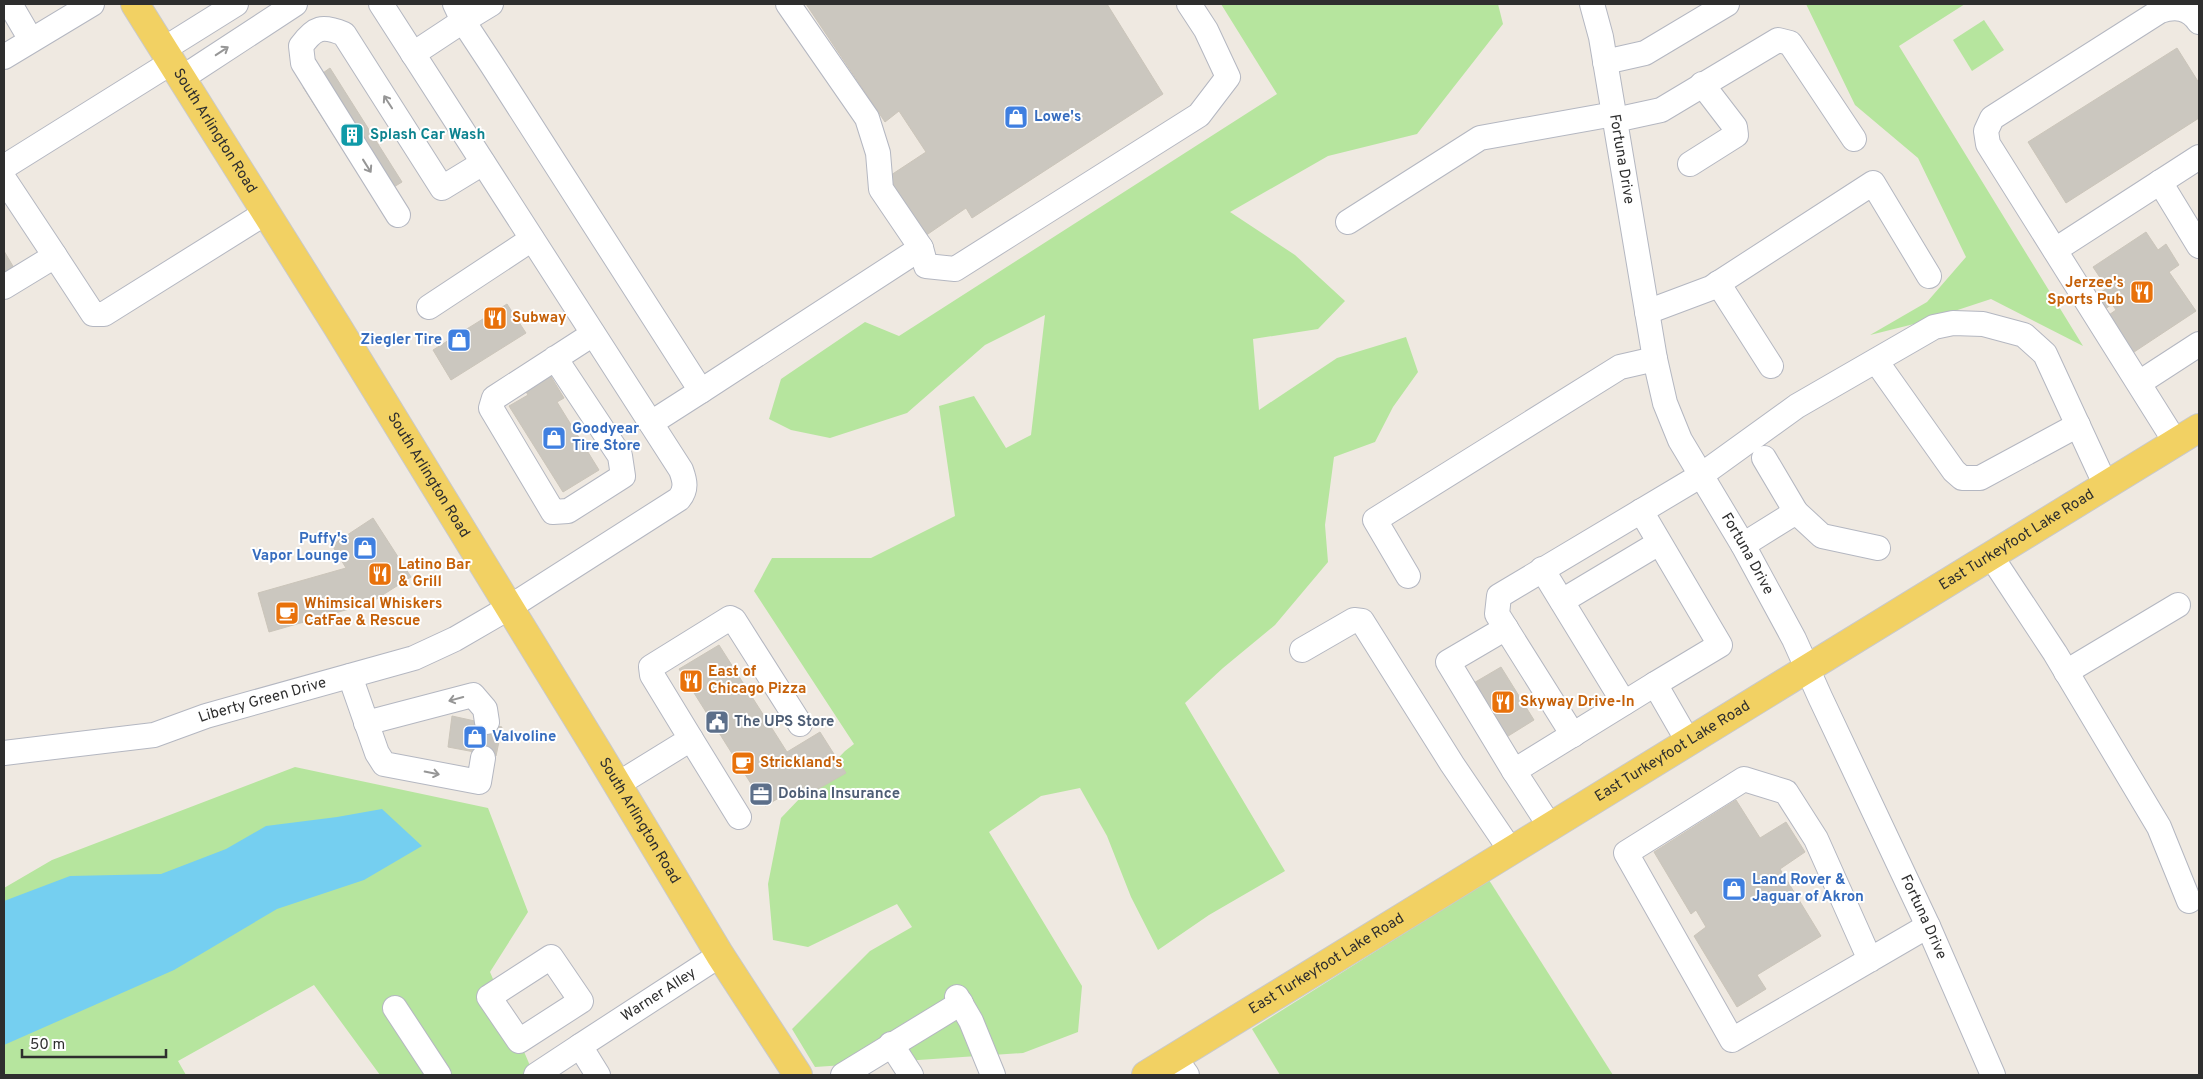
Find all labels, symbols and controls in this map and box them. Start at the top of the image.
one-way arrow [215,45,229,55]
street label: South Arlington Road [168,65,261,197]
one-way arrow [382,96,392,110]
shop icon: Lowe's [1003,104,1029,130]
place label: Lowe's [1034,108,1081,127]
street label: Fortuna Drive [1605,113,1638,206]
building icon: Splash Car Wash [339,122,365,148]
place label: Splash Car Wash [370,126,485,145]
one-way arrow [362,158,372,172]
place label: Jerzee's Sports Pub [2047,274,2124,310]
restaurant icon: Jerzee's Sports Pub [2129,279,2155,305]
restaurant icon: Subway [482,305,508,331]
place label: Subway [512,309,567,328]
shop icon: Ziegler Tire [446,327,472,353]
place label: Ziegler Tire [361,331,442,350]
street label: South Arlington Road [383,409,474,541]
place label: Goodyear Tire Store [572,420,641,456]
shop icon: Goodyear Tire Store [541,425,567,451]
street label: East Turkeyfoot Lake Road [1936,485,2098,595]
street label: Fortuna Drive [1716,510,1778,598]
place label: Puffy's Vapor Lounge [252,530,348,566]
shop icon: Puffy's Vapor Lounge [352,535,378,561]
place label: Latino Bar & Grill [398,556,472,592]
restaurant icon: Latino Bar & Grill [367,561,393,587]
place label: Whimsical Whiskers CatFae & Rescue [304,595,442,631]
cafe icon: Whimsical Whiskers CatFae & Rescue [274,600,300,626]
place label: East of Chicago Pizza [708,663,806,699]
restaurant icon: East of Chicago Pizza [678,668,704,694]
street label: Liberty Green Drive [196,673,329,727]
restaurant icon: Skyway Drive-In [1490,689,1516,715]
place label: Skyway Drive-In [1520,693,1635,712]
one-way arrow [449,695,465,704]
street label: East Turkeyfoot Lake Road [1591,697,1754,806]
public building icon: The UPS Store [704,709,730,735]
place label: The UPS Store [734,713,834,732]
shop icon: Valvoline [462,724,488,750]
place label: Valvoline [492,728,556,747]
cafe icon: Strickland's [730,750,756,776]
street label: South Arlington Road [594,754,685,887]
place label: Strickland's [760,754,843,773]
one-way arrow [424,769,440,778]
office icon: Dobina Insurance [748,781,774,807]
place label: Dobina Insurance [778,785,900,804]
place label: Land Rover & Jaguar of Akron [1752,871,1864,907]
street label: Fortuna Drive [1896,872,1951,962]
shop icon: Land Rover & Jaguar of Akron [1721,876,1747,902]
street label: East Turkeyfoot Lake Road [1245,909,1408,1019]
street label: Warner Alley [618,964,700,1026]
scale bar [22,1026,166,1058]
text: 50 m [30,1036,65,1055]

